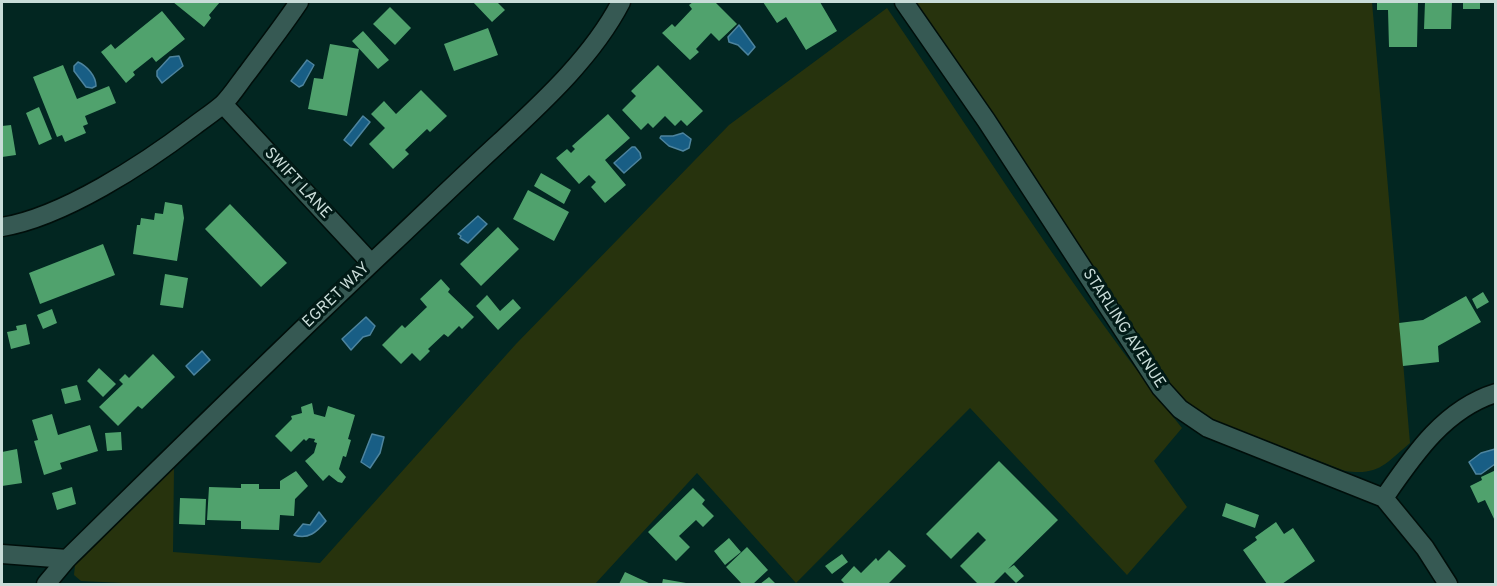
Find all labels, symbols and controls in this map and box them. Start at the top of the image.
street label: SWIFT LANE [259,145,335,223]
street label: EGRET WAY [299,259,375,333]
street label: STARLING AVENUE [1077,266,1169,392]

